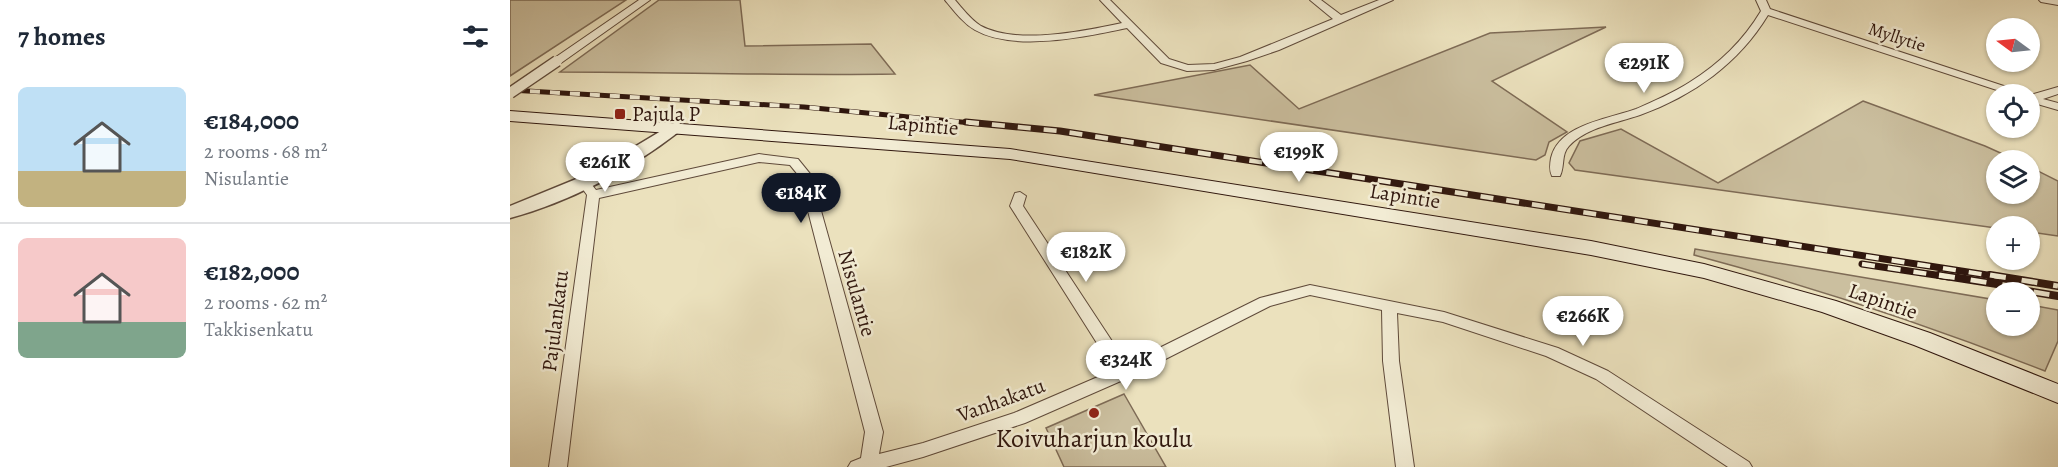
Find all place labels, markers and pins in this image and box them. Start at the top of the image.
pin: €291K [1602,43,1686,94]
place label: Pajula P [632,100,701,128]
marker: Pajula P [613,107,627,121]
pin: €199K [1257,132,1341,183]
pin: €261K [563,142,647,193]
pin: €184K [759,173,843,224]
pin: €182K [1044,232,1128,283]
pin: €266K [1541,296,1625,347]
pin: €324K [1084,340,1168,391]
marker: Koivuharjun koulu [1087,406,1101,420]
place label: Koivuharjun koulu [995,421,1194,456]

